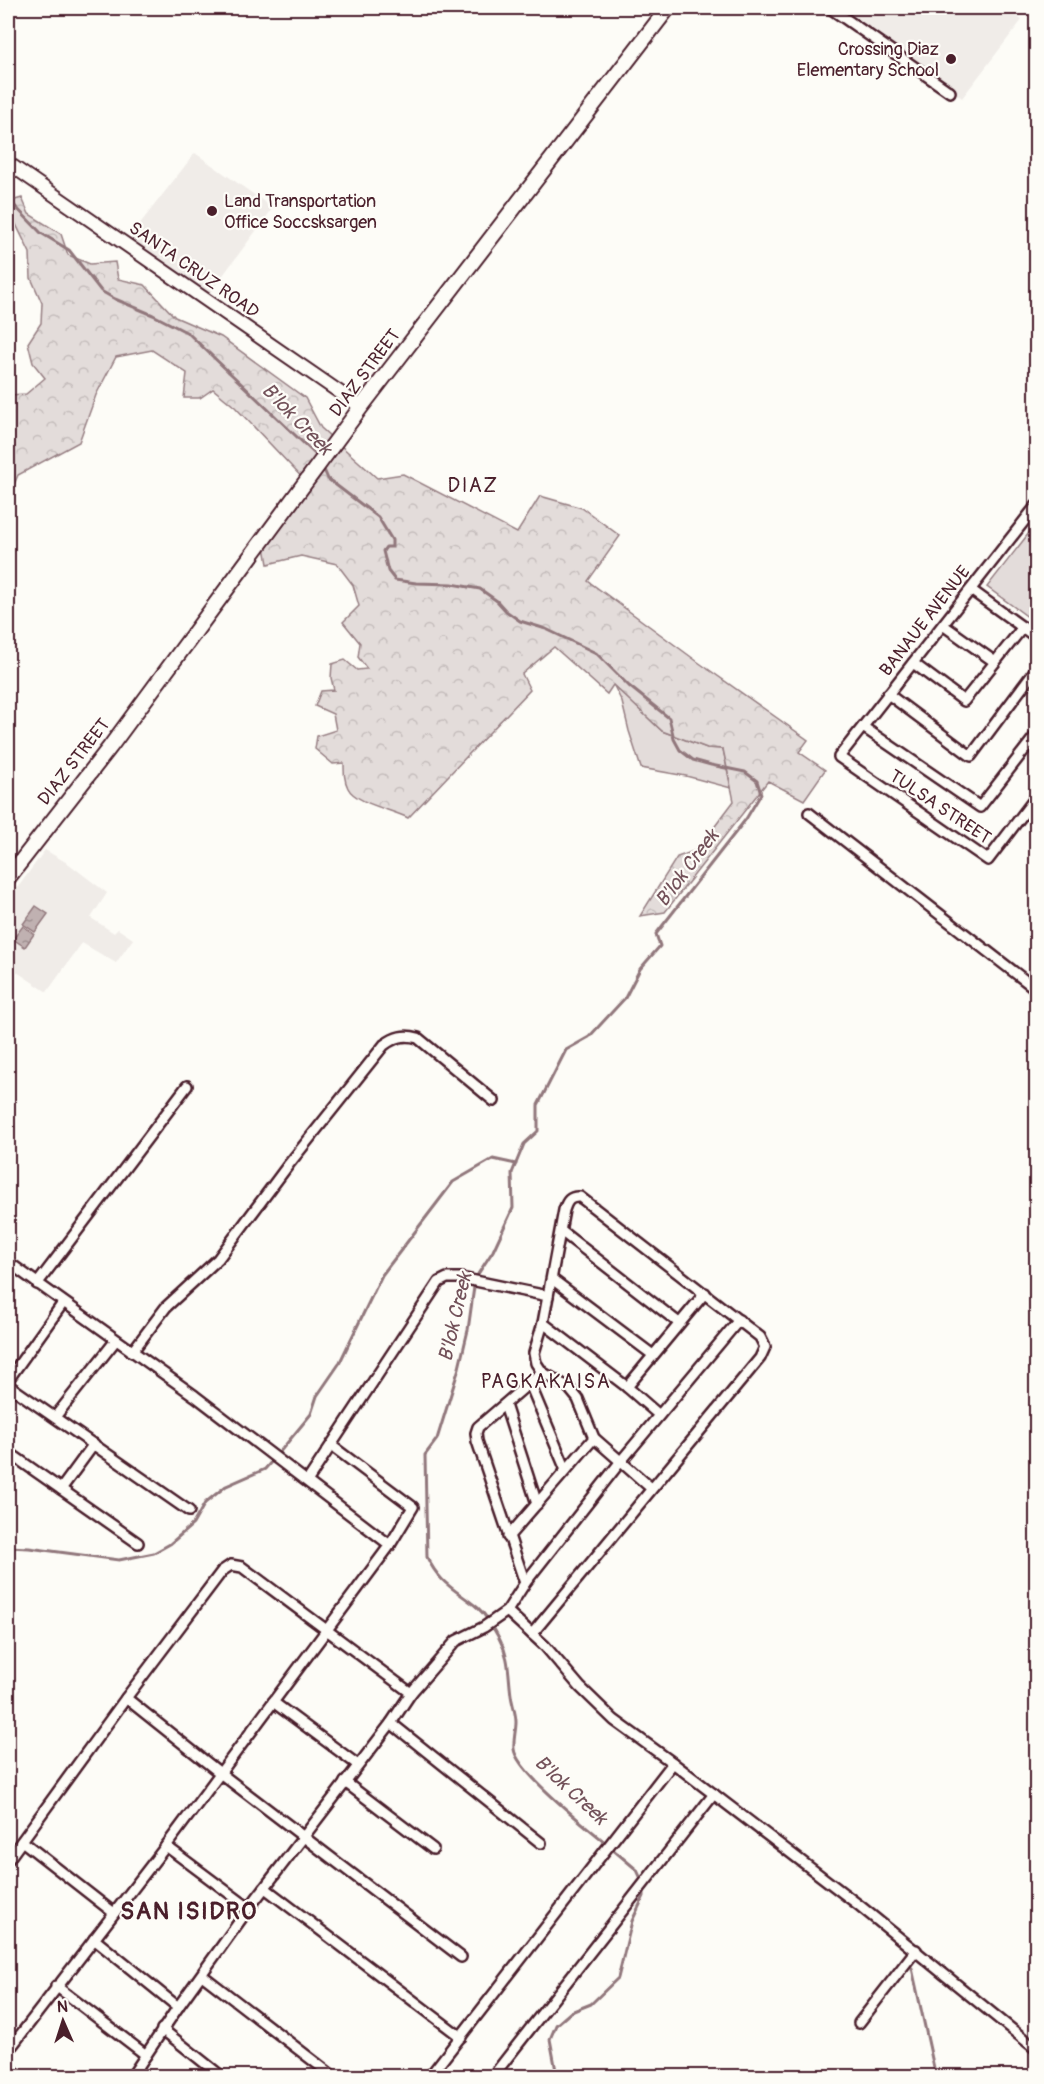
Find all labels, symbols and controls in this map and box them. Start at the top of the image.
place label: Crossing Diaz Elementary School [797,38,939,82]
marker: Crossing Diaz Elementary School [944,52,958,66]
place label: Land Transportation Office Soccsksargen [224,190,377,234]
marker: Land Transportation Office Soccsksargen [205,204,219,218]
street label: SANTA CRUZ ROAD [124,216,264,324]
street label: DIAZ STREET [325,325,405,421]
water label: B'lok Creek [257,378,339,461]
district label: DIAZ [448,473,498,498]
street label: BANAUE AVENUE [875,561,975,681]
street label: DIAZ STREET [33,714,115,810]
street label: TULSA STREET [885,765,995,849]
water label: B'lok Creek [650,823,725,912]
water label: B'lok Creek [433,1268,478,1364]
district label: PAGKAKAISA [481,1369,611,1394]
water label: B'lok Creek [529,1750,614,1831]
district label: SAN ISIDRO [120,1897,258,1926]
north arrow [33,1991,93,2051]
text: N [56,1997,68,2017]

